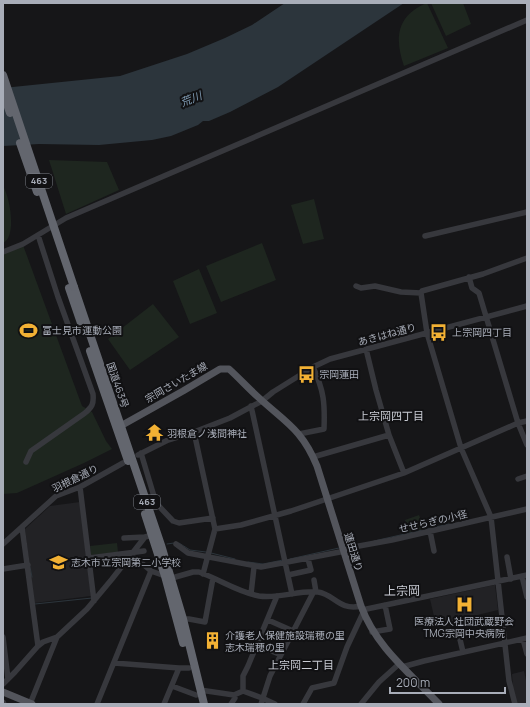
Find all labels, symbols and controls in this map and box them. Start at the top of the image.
water label: 荒川 [178,87,205,110]
road number: 463 [26,174,52,188]
street label: あきはね通り [356,319,418,349]
sports icon: 富士見市運動公園 [19,320,39,340]
bus stop icon: 上宗岡四丁目 [429,322,449,342]
place label: 富士見市運動公園 [42,323,122,337]
place label: 上宗岡四丁目 [452,325,512,339]
street label: 宗岡さいたま線 [142,359,210,405]
street label: 国道463号 [104,360,132,410]
bus stop icon: 宗岡蓮田 [296,364,316,384]
place label: 宗岡蓮田 [319,367,359,381]
district label: 上宗岡四丁目 [358,408,424,423]
temple icon: 羽根倉ノ浅間神社 [144,423,164,443]
place label: 羽根倉ノ浅間神社 [167,426,247,440]
street label: 羽根倉通り [49,461,101,495]
road number: 463 [134,495,160,509]
street label: せせらぎの小径 [397,506,469,536]
street label: 蓮田通り [341,531,367,573]
school or university icon: 志木市立宗岡第二小学校 [48,552,68,572]
place label: 志木市立宗岡第二小学校 [71,555,181,569]
district label: 上宗岡 [384,582,420,599]
hospital icon: 医療法人社団武蔵野会 TMG宗岡中央病院 [454,594,474,614]
place label: 医療法人社団武蔵野会 TMG宗岡中央病院 [414,614,514,640]
place label: 介護老人保健施設瑞穂の里 志木瑞穂の里 [225,628,345,654]
building icon: 介護老人保健施設瑞穂の里 志木瑞穂の里 [202,631,222,651]
district label: 上宗岡二丁目 [268,657,334,672]
scale bar [390,669,505,695]
text: 200 m [396,674,430,691]

